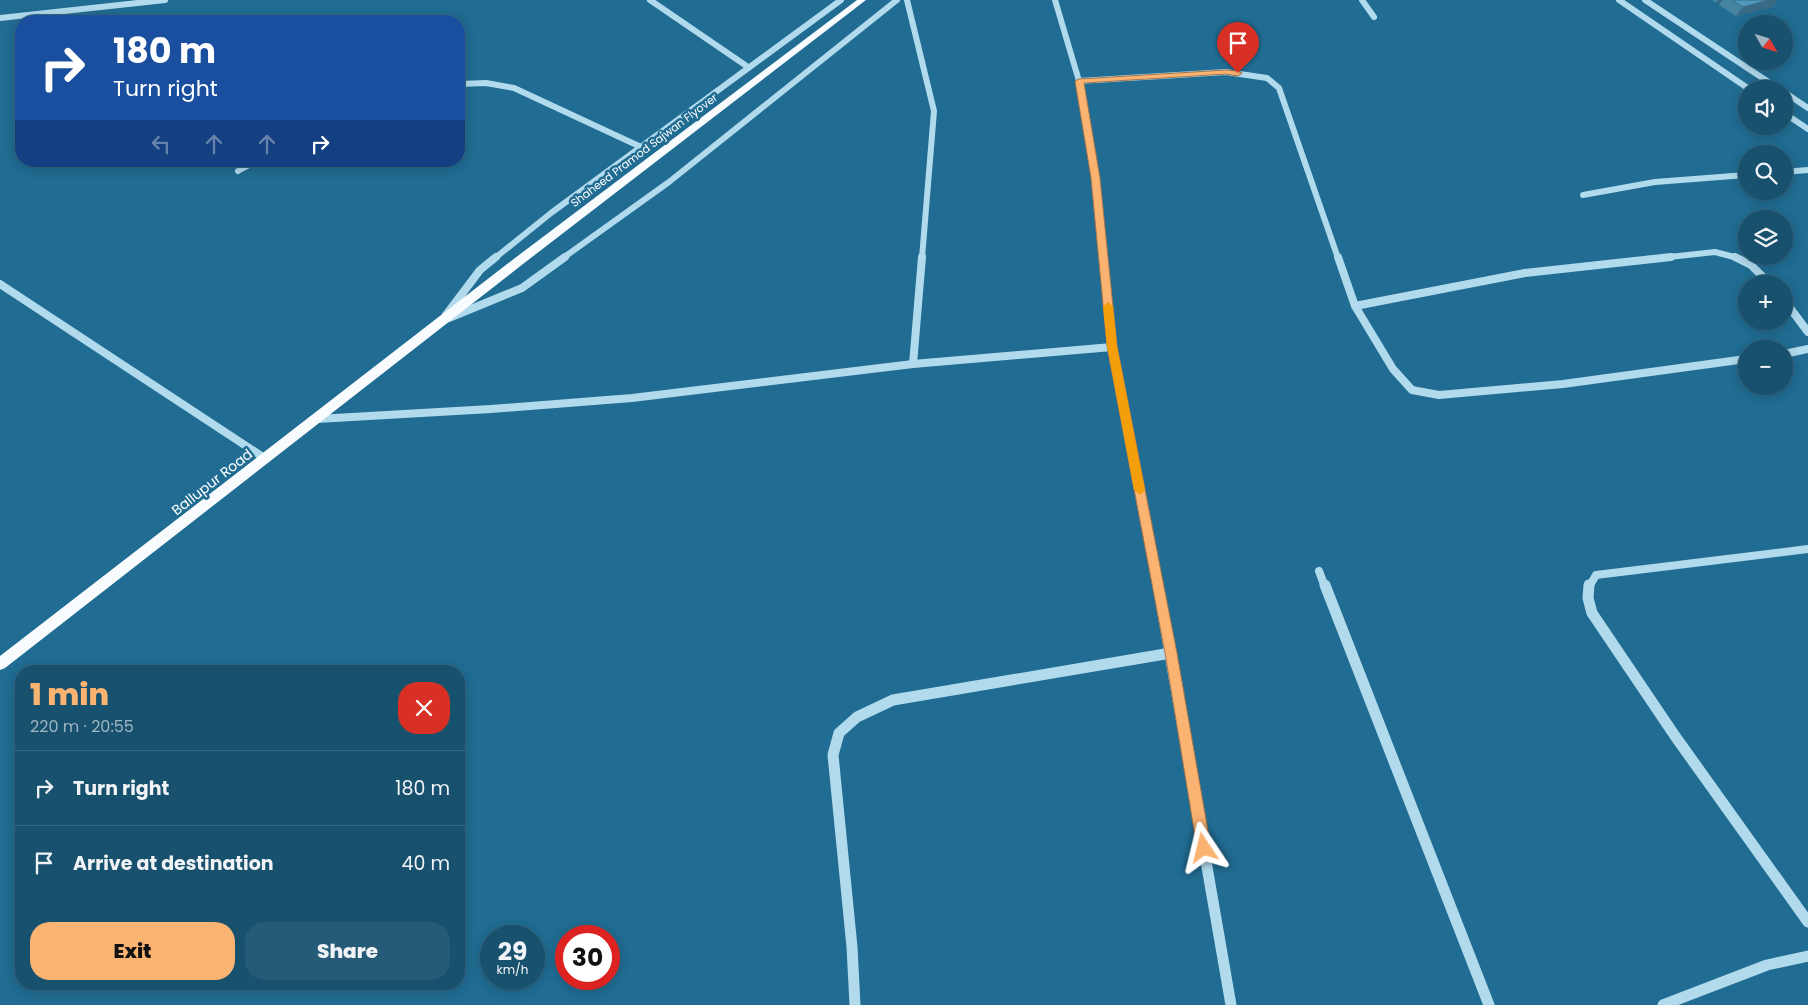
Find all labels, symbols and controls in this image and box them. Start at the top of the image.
north arrow [1738,15,1792,70]
map controls [1738,15,1793,395]
pin [1217,22,1259,73]
text: 180 m [113,26,216,75]
icon: arrive [1224,29,1252,57]
icon: right [30,35,95,100]
text: Turn right [113,73,218,104]
button: sound [1738,80,1793,135]
street label: Shaheed Pramod Sajwan Flyover [567,89,721,211]
icon: left [147,130,175,158]
icon: ahead [200,130,228,158]
icon: ahead [253,130,281,158]
icon: right [306,130,334,158]
button: search [1738,145,1793,200]
button: layers [1738,210,1793,265]
button: + [1738,275,1793,330]
button: − [1738,340,1793,395]
street label: Ballupur Road [167,444,257,520]
text: 1 min [30,673,109,716]
button: close [398,682,450,734]
text: 220 m · 20:55 [30,715,134,738]
icon: right [30,774,58,802]
text: Turn right [73,775,169,802]
text: 180 m [395,775,450,802]
position arrow [1177,821,1229,873]
icon: arrive [30,849,58,877]
text: Arrive at destination [73,850,274,877]
text: 40 m [401,850,450,877]
button: Exit [30,922,235,980]
button: Share [245,922,450,980]
speed limit sign: 30 [555,925,620,990]
text: 29 [498,934,527,969]
text: km/h [497,961,528,978]

